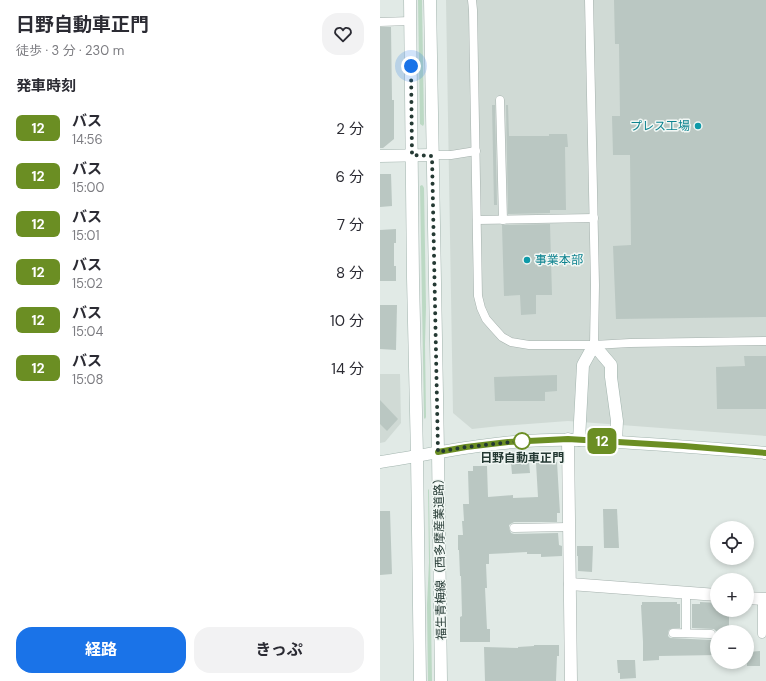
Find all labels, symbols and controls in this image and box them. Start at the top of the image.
text: 日野自動車正門 [16,12,149,37]
button: heart [322,13,364,55]
text: 徒歩 · 3 分 · 230 m [16,42,124,59]
your location [401,56,421,76]
text: 発車時刻 [16,76,76,96]
text: バス [72,111,102,131]
place label: プレス工場 [630,118,690,134]
text: 12 [31,119,45,137]
text: 2 分 [336,119,364,139]
marker: プレス工場 [693,121,703,131]
text: 14:56 [72,131,103,148]
text: バス [72,159,102,179]
text: 12 [31,167,45,185]
text: 6 分 [336,167,364,187]
text: 15:00 [72,179,104,196]
text: バス [72,207,102,227]
text: 12 [31,215,45,233]
text: 7 分 [337,215,364,235]
text: 15:01 [72,227,100,244]
place label: 事業本部 [535,252,583,268]
text: バス [72,255,102,275]
marker: 事業本部 [522,255,532,265]
text: 12 [31,263,45,281]
text: 8 分 [336,263,364,283]
text: 15:02 [72,275,103,292]
text: バス [72,303,102,323]
text: 12 [31,311,45,329]
text: 10 分 [330,311,364,331]
text: 15:04 [72,323,103,340]
text: バス [72,351,102,371]
text: 12 [31,359,45,377]
text: 14 分 [331,359,364,379]
text: 15:08 [72,371,103,388]
line badge: 12 [584,428,620,454]
marker: 日野自動車正門 [513,432,531,450]
text: 12 [595,432,609,450]
place label: 日野自動車正門 [480,450,564,466]
street label: 福生青梅線（西多摩産業道路） [431,472,449,640]
map controls [710,521,754,669]
button: locate [710,521,754,565]
button: + [710,573,754,617]
button: − [710,625,754,669]
button: 経路 [16,627,186,673]
button: きっぷ [194,627,364,673]

